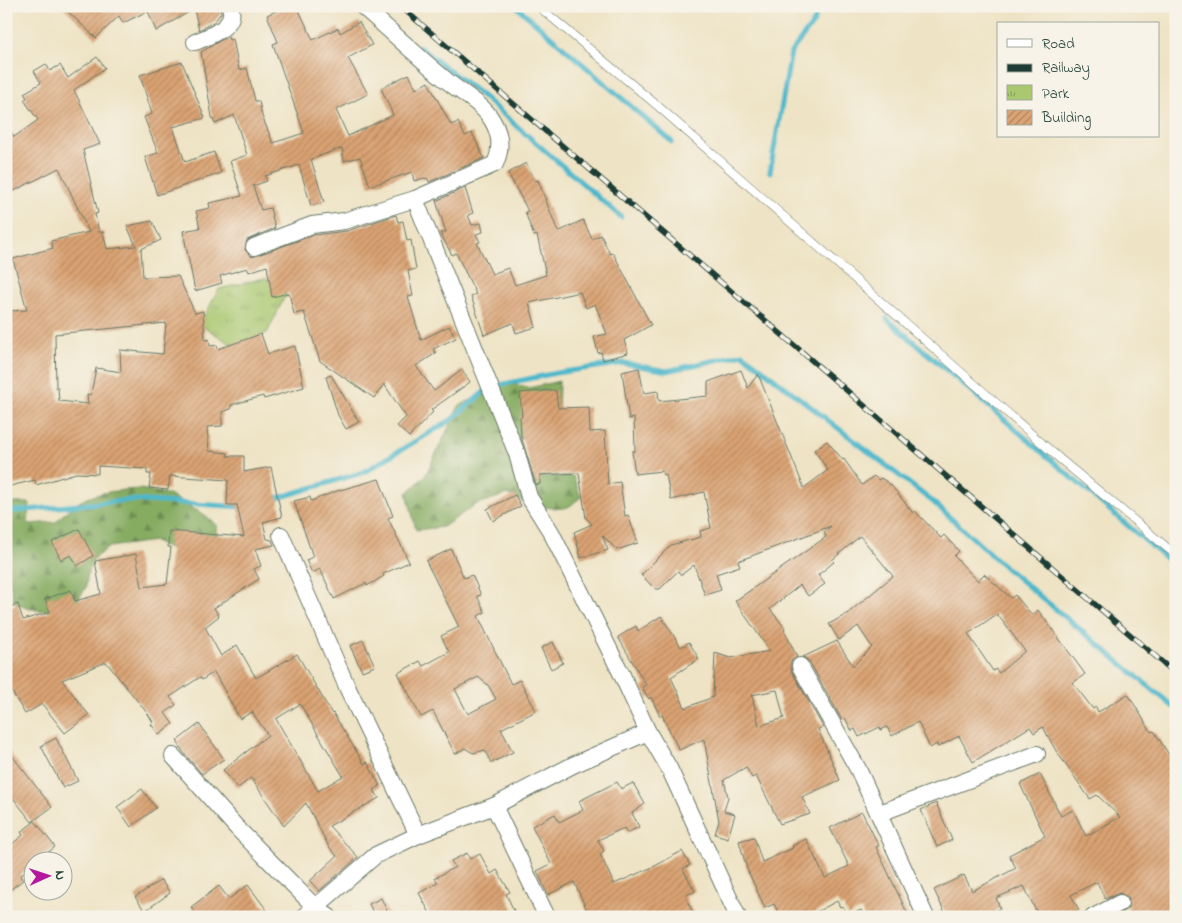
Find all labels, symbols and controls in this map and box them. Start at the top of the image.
legend [997,22,1160,138]
text: Road [1042,33,1075,55]
text: Railway [1042,57,1090,80]
text: Park [1042,83,1070,105]
text: Building [1041,107,1091,130]
north arrow [22,850,72,900]
text: N [49,870,70,881]

